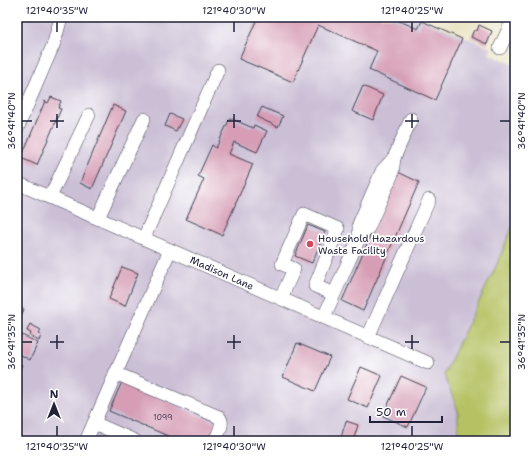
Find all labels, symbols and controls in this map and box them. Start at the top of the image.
text: 121°40'35"W [26,4,89,17]
text: 121°40'30"W [202,4,266,17]
text: 121°40'25"W [381,4,444,17]
text: 36°41'40"N [5,92,18,150]
text: 36°41'40"N [515,92,528,150]
place label: Household Hazardous Waste Facility [318,232,424,257]
marker: Household Hazardous Waste Facility [305,239,315,249]
street label: Madison Lane [188,253,256,293]
text: 36°41'35"N [5,314,18,370]
text: 36°41'35"N [515,314,528,370]
north arrow [34,384,74,424]
text: N [50,387,59,402]
scale bar [370,398,442,424]
text: 50 m [376,404,406,420]
house number: 1099 [153,412,173,423]
text: 121°40'35"W [26,440,89,453]
text: 121°40'30"W [202,440,266,453]
text: 121°40'25"W [381,440,444,453]

